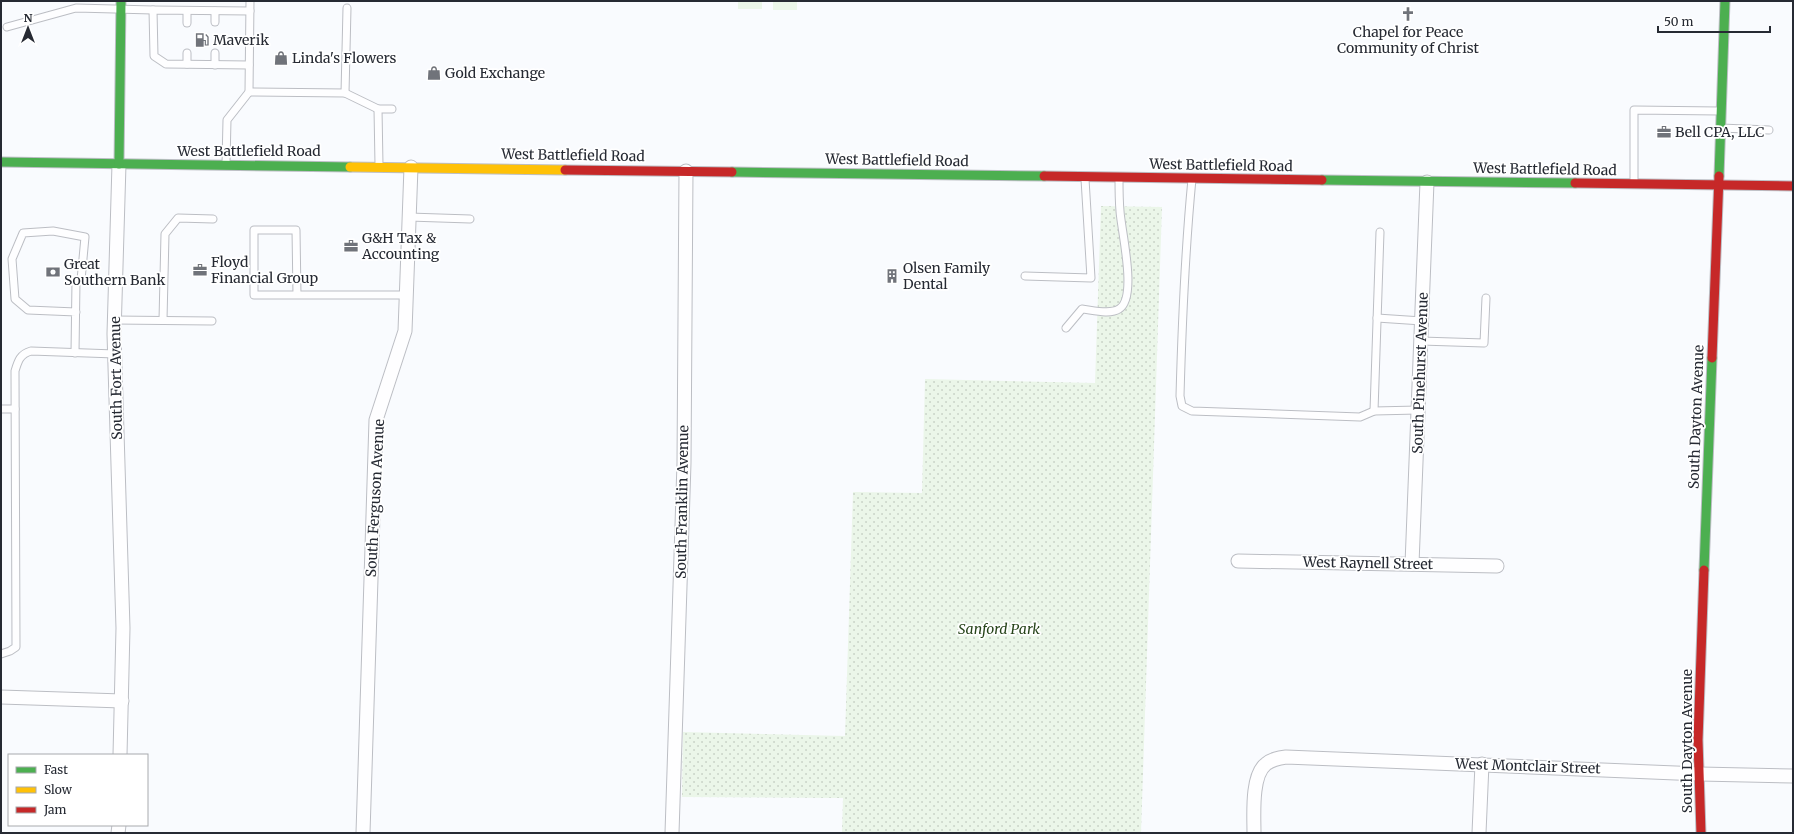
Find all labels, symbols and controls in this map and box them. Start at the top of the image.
church icon: Chapel for Peace Community of Christ [1400,6,1416,22]
north arrow [8,8,48,48]
scale bar [1658,8,1770,34]
text: N [24,11,33,25]
text: 50 m [1664,14,1693,29]
place label: Chapel for Peace Community of Christ [1337,23,1480,57]
place label: Maverik [213,31,269,49]
fuel station icon: Maverik [194,32,210,48]
place label: Linda's Flowers [292,49,397,67]
shop icon: Linda's Flowers [273,50,289,66]
place label: Gold Exchange [445,64,545,82]
shop icon: Gold Exchange [426,65,442,81]
place label: Bell CPA, LLC [1675,123,1764,141]
office icon: Bell CPA, LLC [1656,124,1672,140]
street label: West Battlefield Road [176,142,321,160]
street label: West Battlefield Road [500,145,645,165]
street label: West Battlefield Road [824,150,969,170]
street label: West Battlefield Road [1148,155,1293,175]
street label: West Battlefield Road [1472,159,1617,179]
place label: G&H Tax & Accounting [361,229,440,263]
office icon: G&H Tax & Accounting [343,238,359,254]
place label: Floyd Financial Group [211,253,318,287]
place label: Great Southern Bank [64,255,166,289]
place label: Olsen Family Dental [903,259,991,293]
office icon: Floyd Financial Group [192,262,208,278]
bank icon: Great Southern Bank [45,264,61,280]
building icon: Olsen Family Dental [884,268,900,284]
street label: South Pinehurst Avenue [1408,292,1432,454]
street label: South Fort Avenue [106,316,126,440]
street label: South Dayton Avenue [1684,345,1708,489]
street label: South Ferguson Avenue [362,418,388,578]
street label: South Franklin Avenue [672,425,692,579]
street label: West Raynell Street [1302,553,1434,573]
park label: Sanford Park [958,620,1040,638]
street label: South Dayton Avenue [1678,669,1696,813]
legend [8,754,148,826]
street label: West Montclair Street [1454,754,1602,778]
text: Fast [44,762,68,777]
text: Slow [44,782,73,797]
text: Jam [43,802,67,817]

